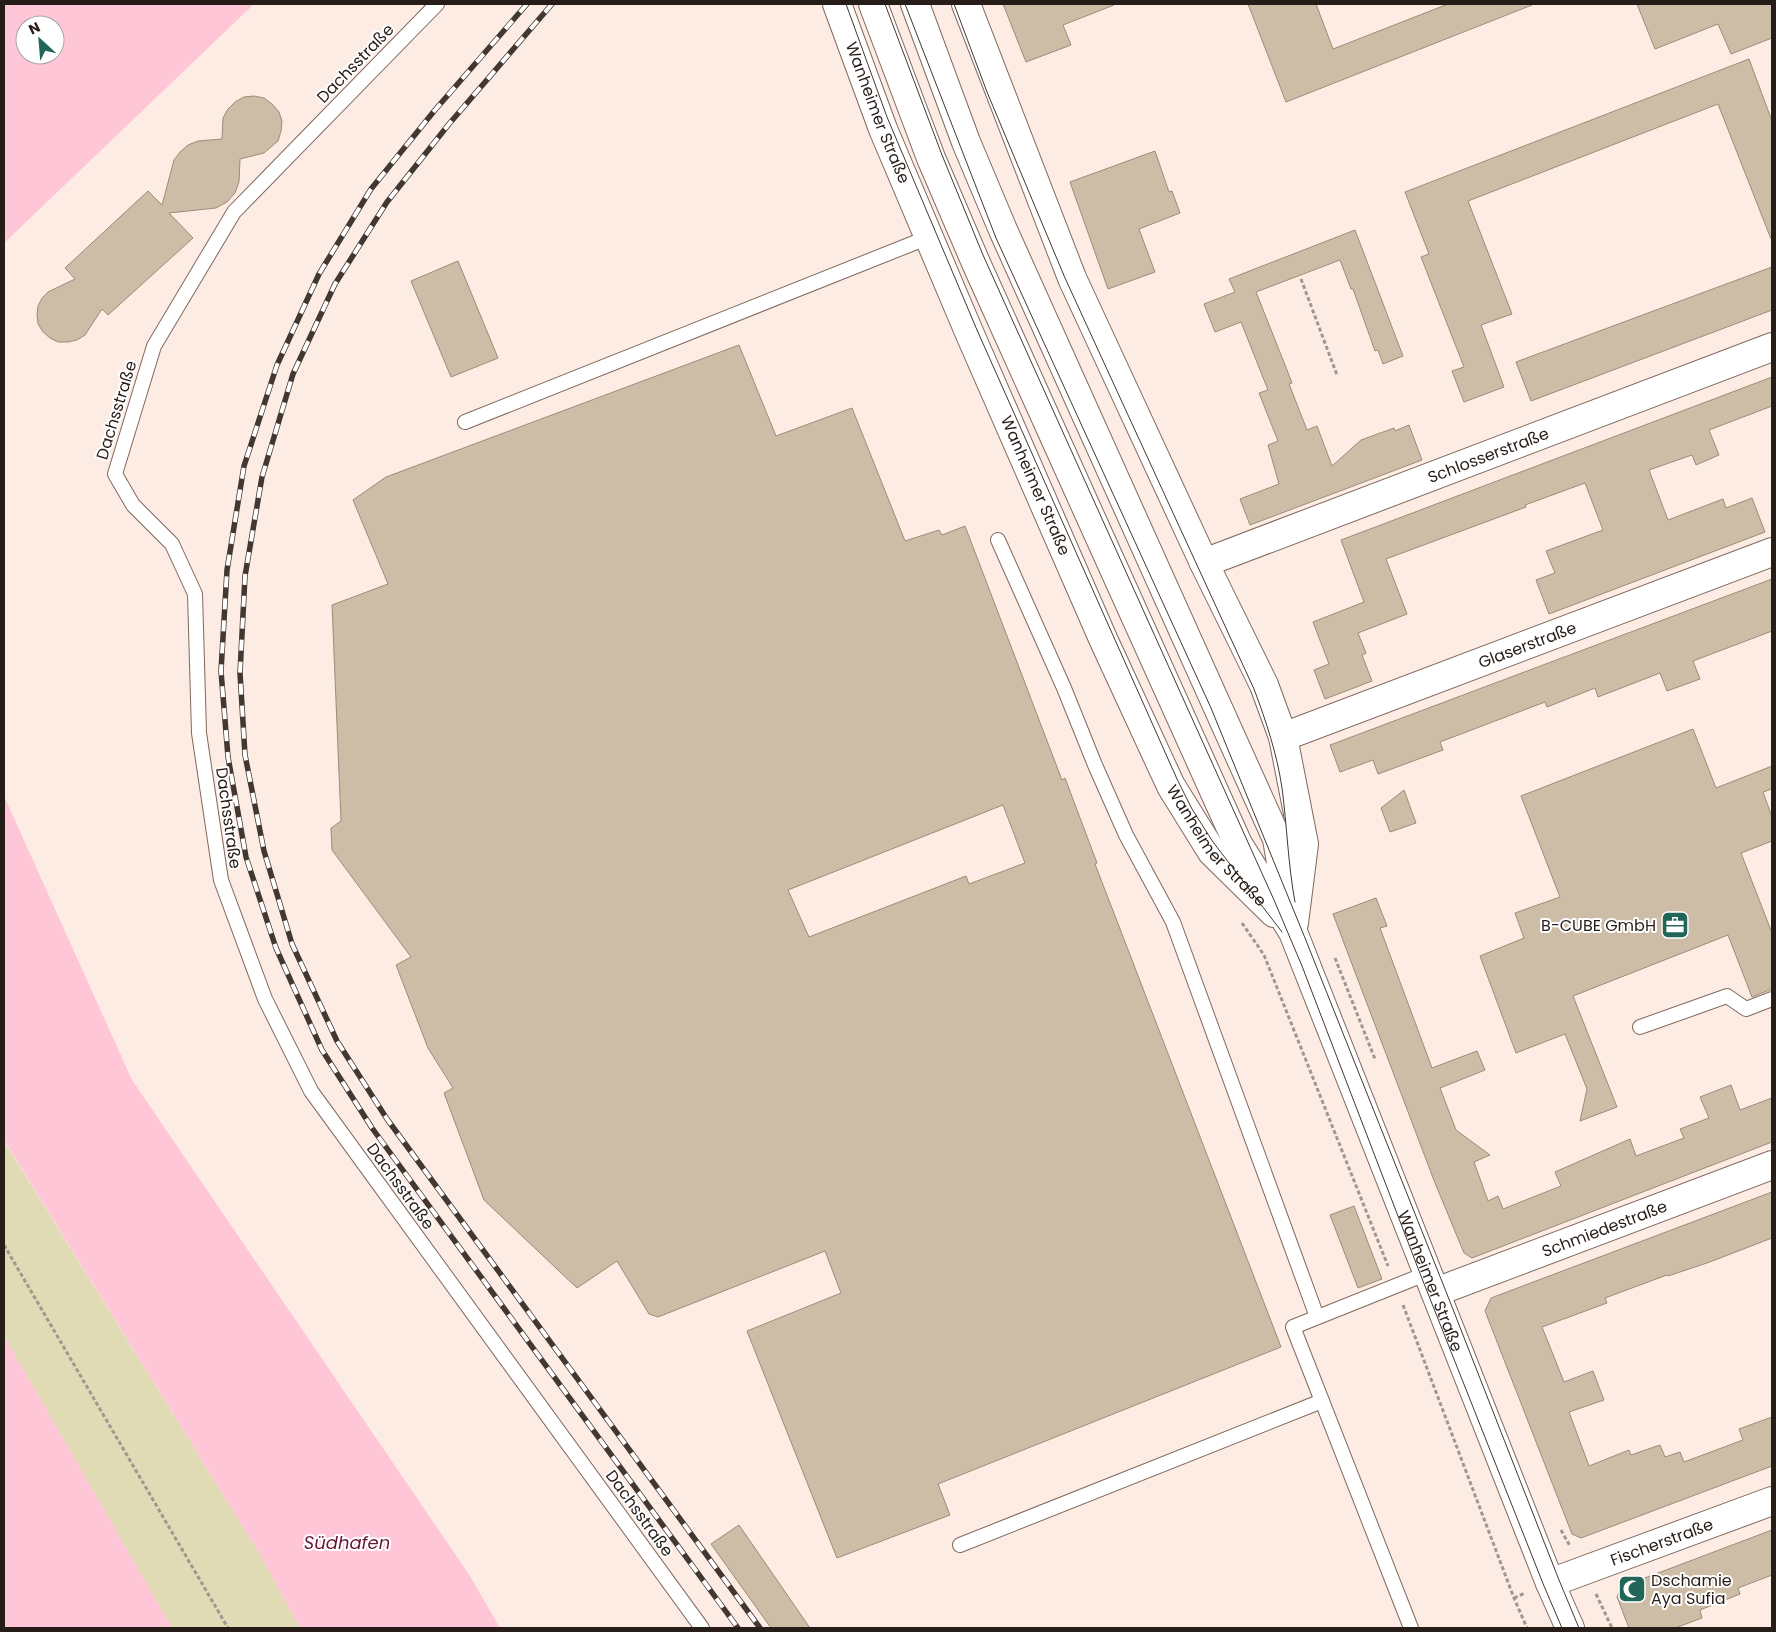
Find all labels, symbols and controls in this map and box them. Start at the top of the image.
north arrow [15,15,65,65]
text: N [25,17,43,40]
street label: Dachsstraße [312,19,399,108]
street label: Wanheimer Straße [840,39,916,187]
street label: Dachsstraße [91,358,142,462]
street label: Wanheimer Straße [995,412,1076,559]
street label: Schlosserstraße [1424,422,1552,489]
street label: Glaserstraße [1475,616,1580,674]
street label: Dachsstraße [210,766,247,870]
street label: Wanheimer Straße [1161,780,1272,912]
office icon: B-CUBE GmbH [1660,910,1690,940]
place label: B-CUBE GmbH [1541,914,1656,937]
street label: Dachsstraße [361,1138,440,1234]
street label: Schmiedestraße [1539,1195,1671,1263]
street label: Wanheimer Straße [1392,1207,1469,1355]
street label: Dachsstraße [600,1465,679,1561]
street label: Fischerstraße [1607,1513,1717,1572]
water label: Südhafen [304,1530,390,1555]
place label: Dschamie Aya Sufia [1651,1569,1732,1610]
mosque icon: Dschamie Aya Sufia [1617,1574,1647,1604]

